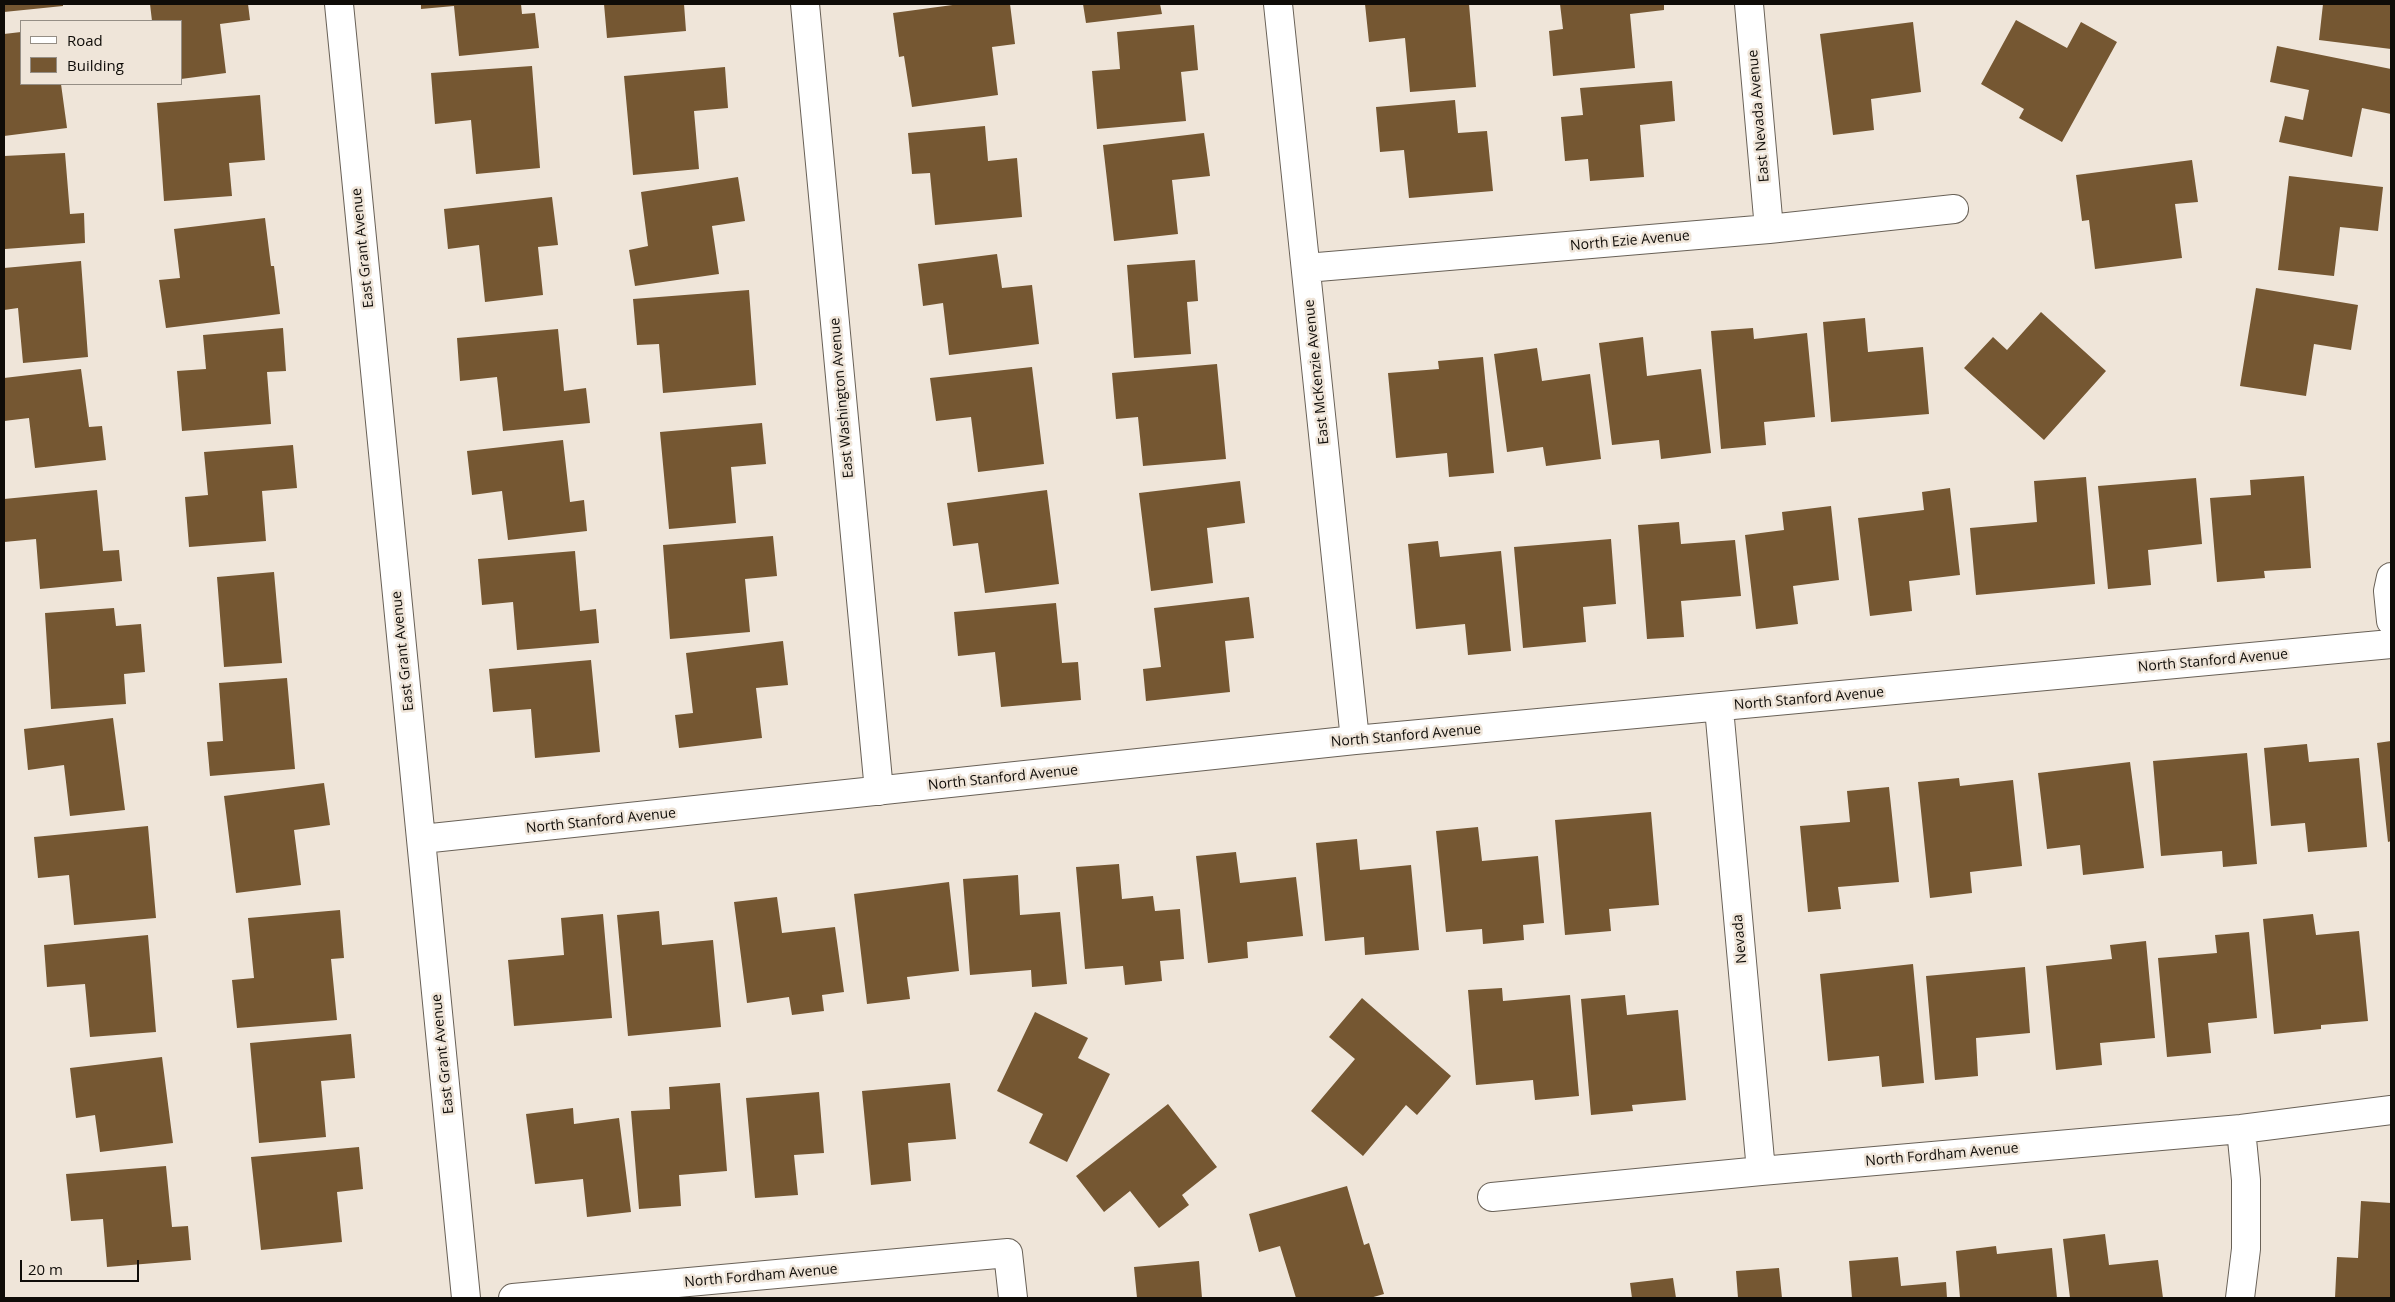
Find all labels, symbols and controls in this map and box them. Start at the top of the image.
legend [20,20,182,85]
text: Road [67,30,103,50]
street label: East Nevada Avenue [1745,49,1773,183]
text: Building [67,55,124,75]
street label: East Grant Avenue [348,187,378,309]
street label: North Ezie Avenue [1569,227,1691,255]
street label: East McKenzie Avenue [1301,299,1333,445]
street label: East Washington Avenue [827,317,857,479]
street label: East Grant Avenue [388,590,418,712]
street label: North Stanford Avenue [2137,646,2289,676]
street label: North Stanford Avenue [1733,684,1885,714]
street label: North Stanford Avenue [1330,721,1482,751]
street label: North Stanford Avenue [927,762,1079,794]
street label: North Stanford Avenue [525,805,677,837]
street label: Nevada [1729,914,1751,964]
street label: East Grant Avenue [428,993,458,1115]
street label: North Fordham Avenue [1865,1140,2019,1170]
scale bar [22,1250,141,1282]
text: 20 m [28,1259,63,1279]
street label: North Fordham Avenue [684,1261,838,1291]

